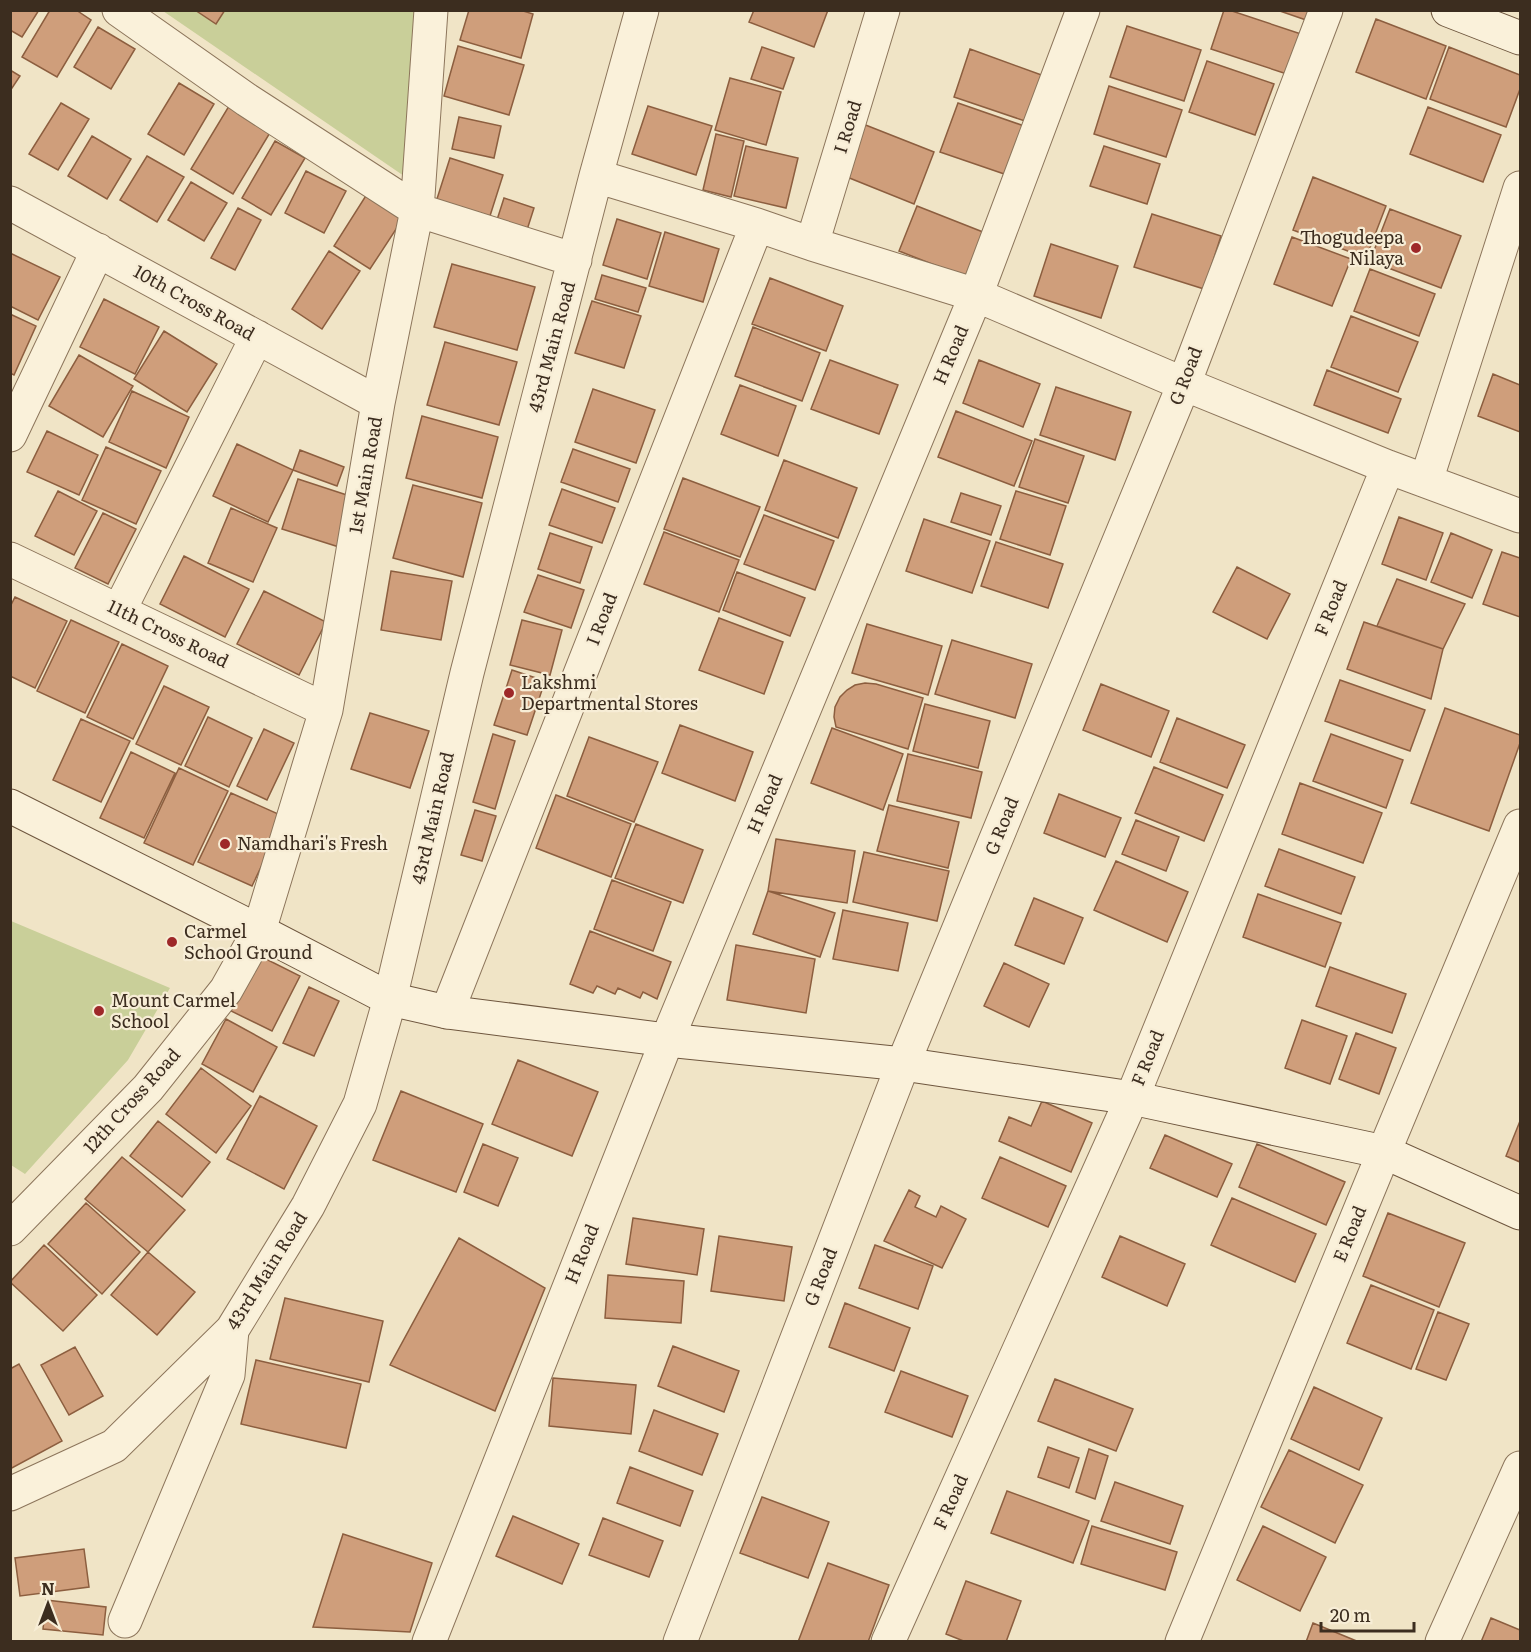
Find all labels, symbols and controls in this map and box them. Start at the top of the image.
street label: I Road [826,96,867,157]
place label: Thogudeepa Nilaya [1300,223,1404,271]
marker: Thogudeepa Nilaya [1409,241,1423,255]
street label: 10th Cross Road [129,257,260,346]
street label: 43rd Main Road [520,278,581,415]
street label: H Road [925,320,974,388]
street label: G Road [1161,342,1208,409]
street label: 1st Main Road [341,414,388,536]
street label: F Road [1306,575,1353,640]
street label: I Road [578,588,623,649]
street label: 11th Cross Road [103,592,234,674]
place label: Lakshmi Departmental Stores [521,668,698,716]
marker: Lakshmi Departmental Stores [502,686,516,700]
street label: 43rd Main Road [403,749,460,887]
street label: H Road [739,769,788,837]
street label: G Road [977,792,1025,859]
place label: Namdhari's Fresh [237,829,388,856]
marker: Namdhari's Fresh [218,837,232,851]
place label: Carmel School Ground [184,917,312,965]
marker: Carmel School Ground [165,935,179,949]
place label: Mount Carmel School [111,986,236,1034]
marker: Mount Carmel School [92,1004,106,1018]
street label: F Road [1123,1025,1170,1090]
street label: 12th Cross Road [76,1041,186,1159]
street label: E Road [1325,1201,1372,1266]
street label: 43rd Main Road [218,1206,313,1335]
street label: H Road [556,1219,605,1287]
street label: G Road [796,1243,843,1310]
street label: F Road [925,1469,974,1534]
north arrow [18,1574,78,1634]
text: N [41,1576,55,1600]
scale bar [1321,1595,1414,1633]
text: 20 m [1330,1601,1371,1628]

